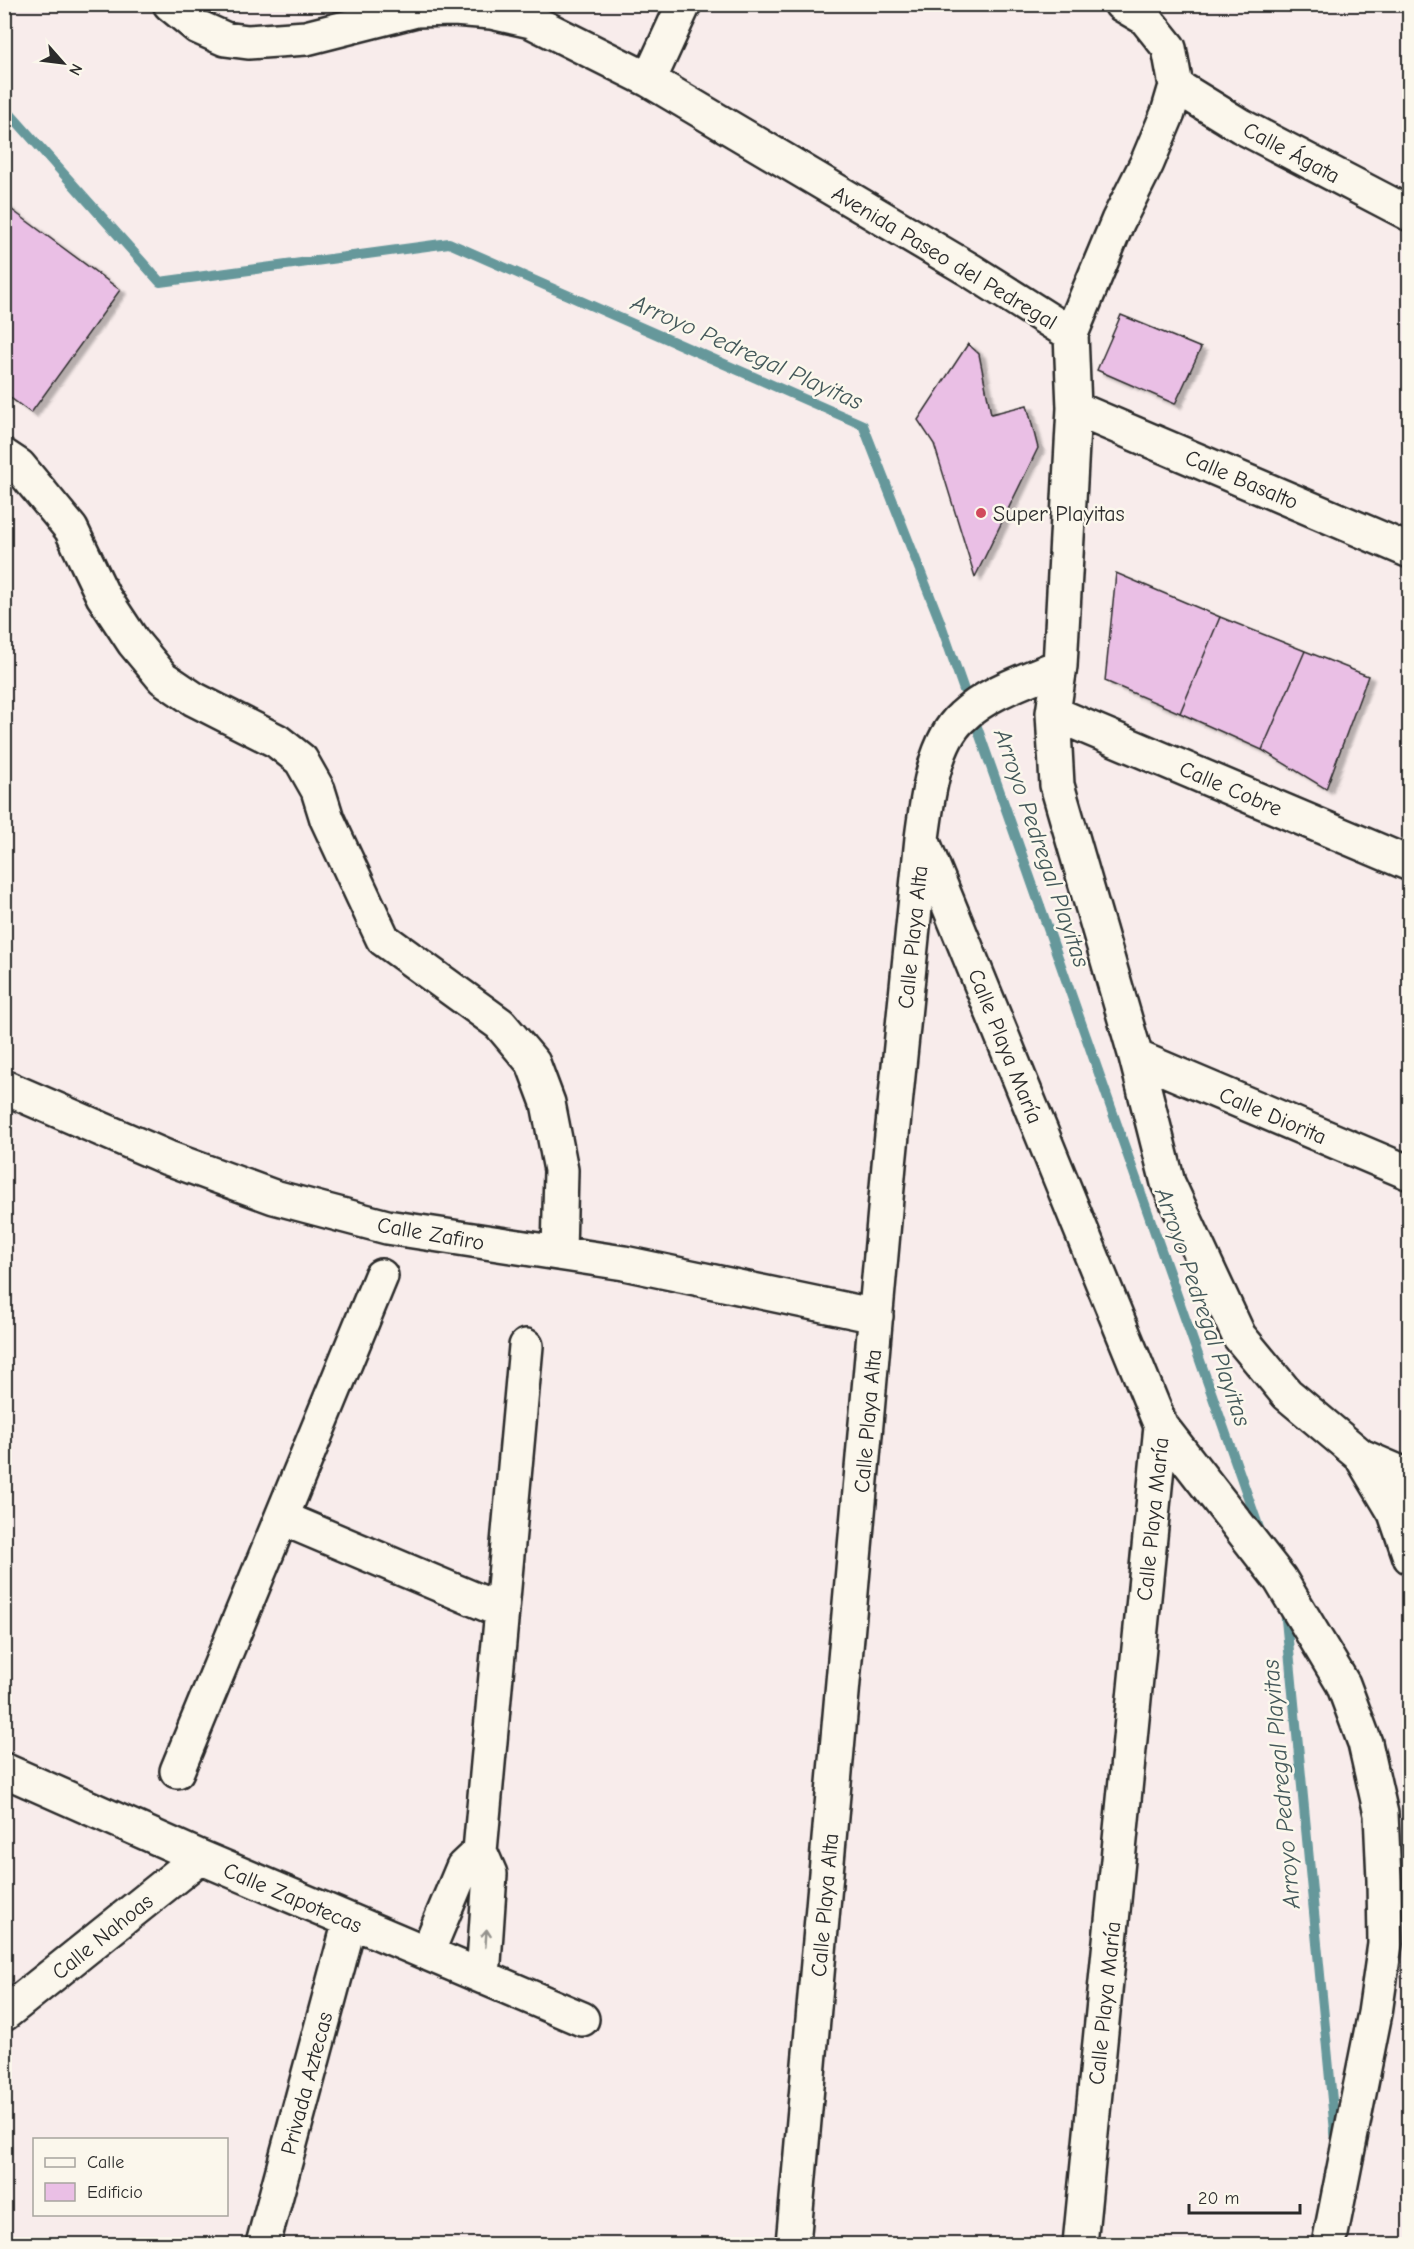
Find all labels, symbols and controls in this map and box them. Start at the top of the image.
north arrow [33,33,93,93]
text: N [65,61,86,78]
street label: Calle Ágata [1239,117,1344,189]
street label: Avenida Paseo del Pedregal [827,180,1062,335]
water label: Arroyo Pedregal Playitas [626,288,867,416]
street label: Calle Basalto [1181,444,1302,515]
place label: Super Playitas [993,501,1125,527]
marker: Super Playitas [974,506,988,520]
water label: Arroyo Pedregal Playitas [988,724,1096,971]
street label: Calle Cobre [1175,756,1286,822]
street label: Calle Playa Alta [893,864,933,1010]
street label: Calle Playa María [962,965,1048,1127]
street label: Calle Diorita [1215,1082,1330,1150]
water label: Arroyo Pedregal Playitas [1149,1183,1257,1430]
street label: Calle Zafiro [375,1212,486,1256]
street label: Calle Playa Alta [849,1348,887,1494]
street label: Calle Playa María [1131,1436,1175,1602]
water label: Arroyo Pedregal Playitas [1256,1658,1306,1911]
street label: Calle Playa Alta [806,1832,844,1978]
street label: Calle Zapotecas [219,1857,366,1939]
street label: Calle Nahoas [47,1888,158,1985]
street label: Calle Playa María [1083,1920,1127,2086]
one-way arrow [481,1929,492,1949]
street label: Privada Aztecas [275,2009,338,2157]
legend [33,2138,228,2216]
text: Calle [87,2152,124,2173]
scale bar [1189,2177,1300,2215]
text: Edificio [87,2182,143,2203]
text: 20 m [1198,2188,1239,2209]

